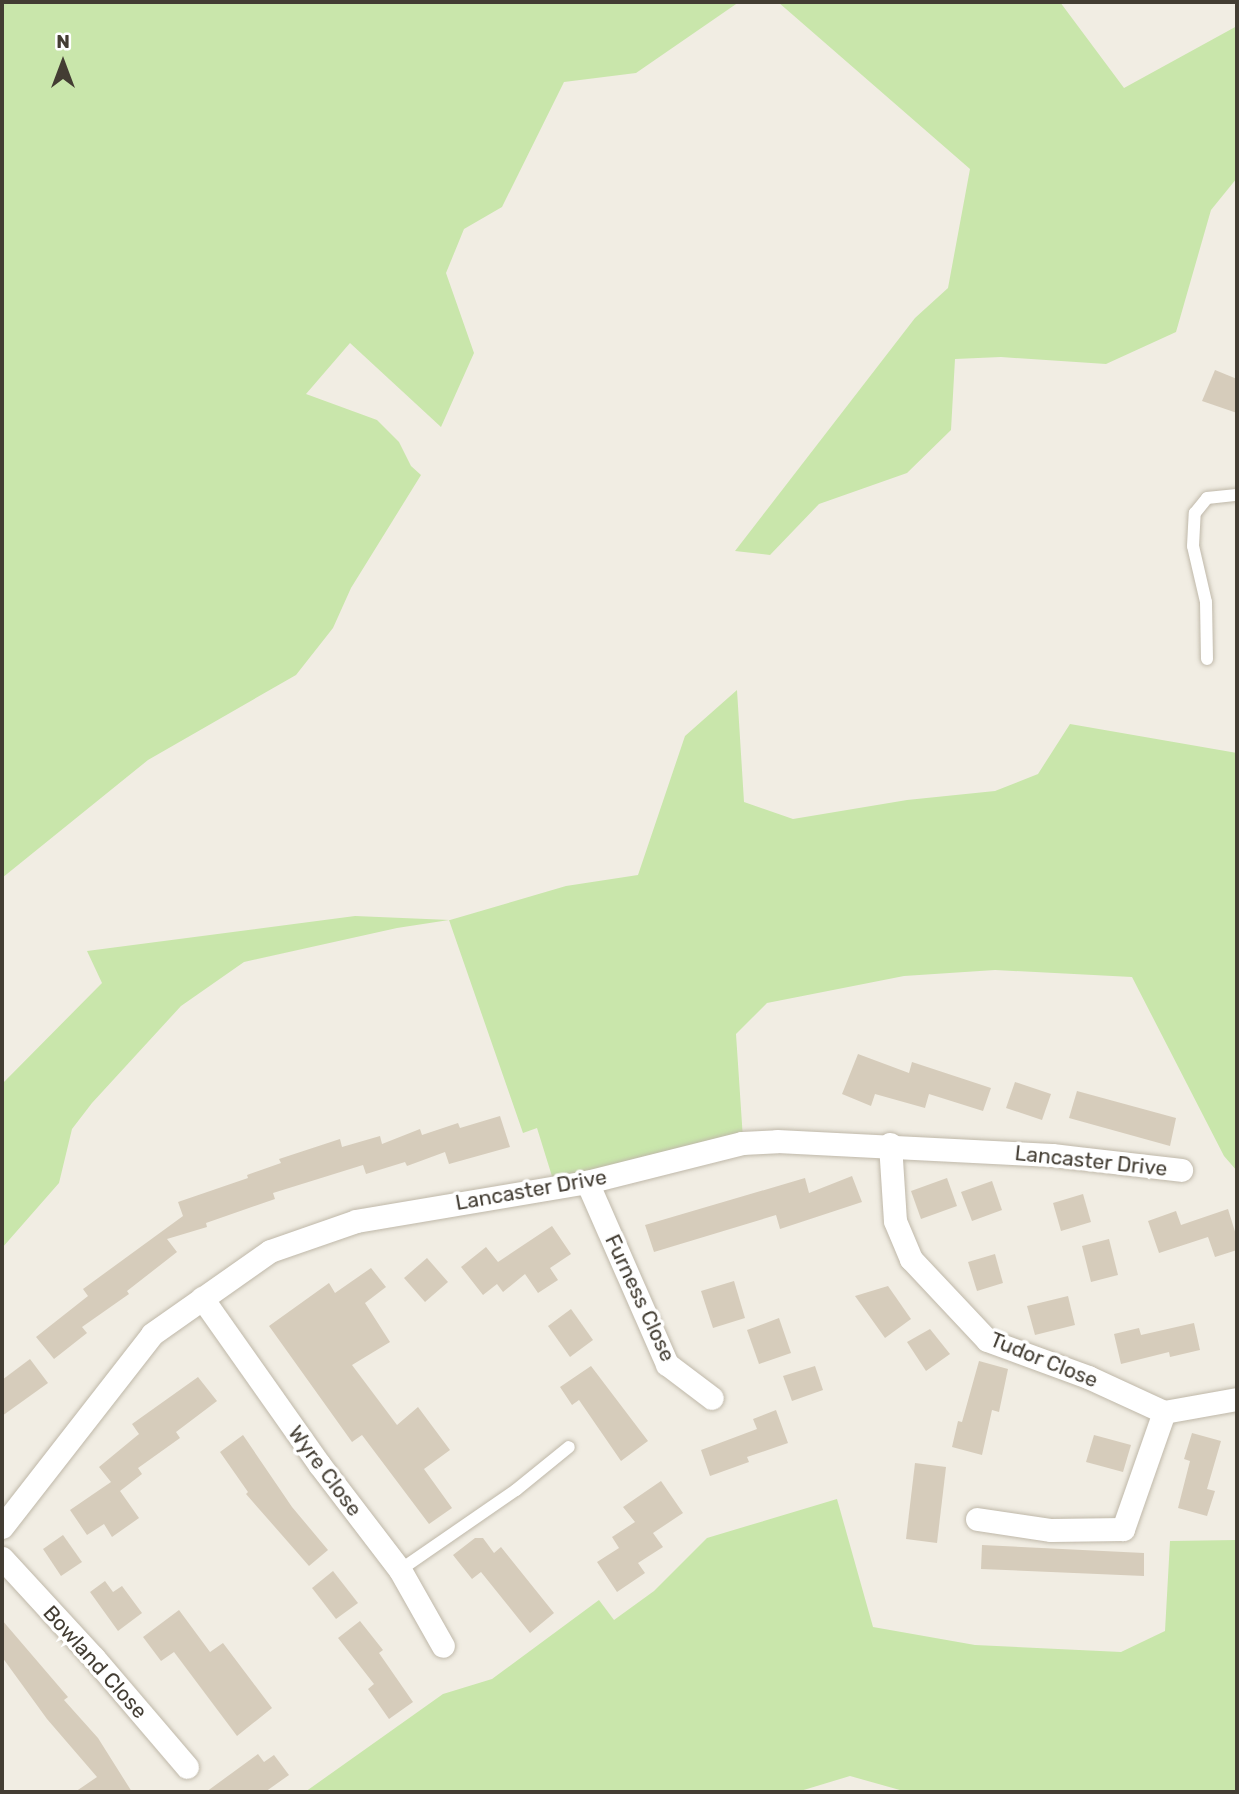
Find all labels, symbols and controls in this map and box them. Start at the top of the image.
north arrow [28,28,98,98]
text: N [56,30,70,53]
street label: Lancaster Drive [1013,1140,1169,1182]
street label: Lancaster Drive [453,1164,609,1216]
street label: Furness Close [600,1230,680,1366]
street label: Tudor Close [986,1327,1102,1393]
street label: Wyre Close [283,1421,367,1521]
street label: Bowland Close [38,1600,152,1724]

